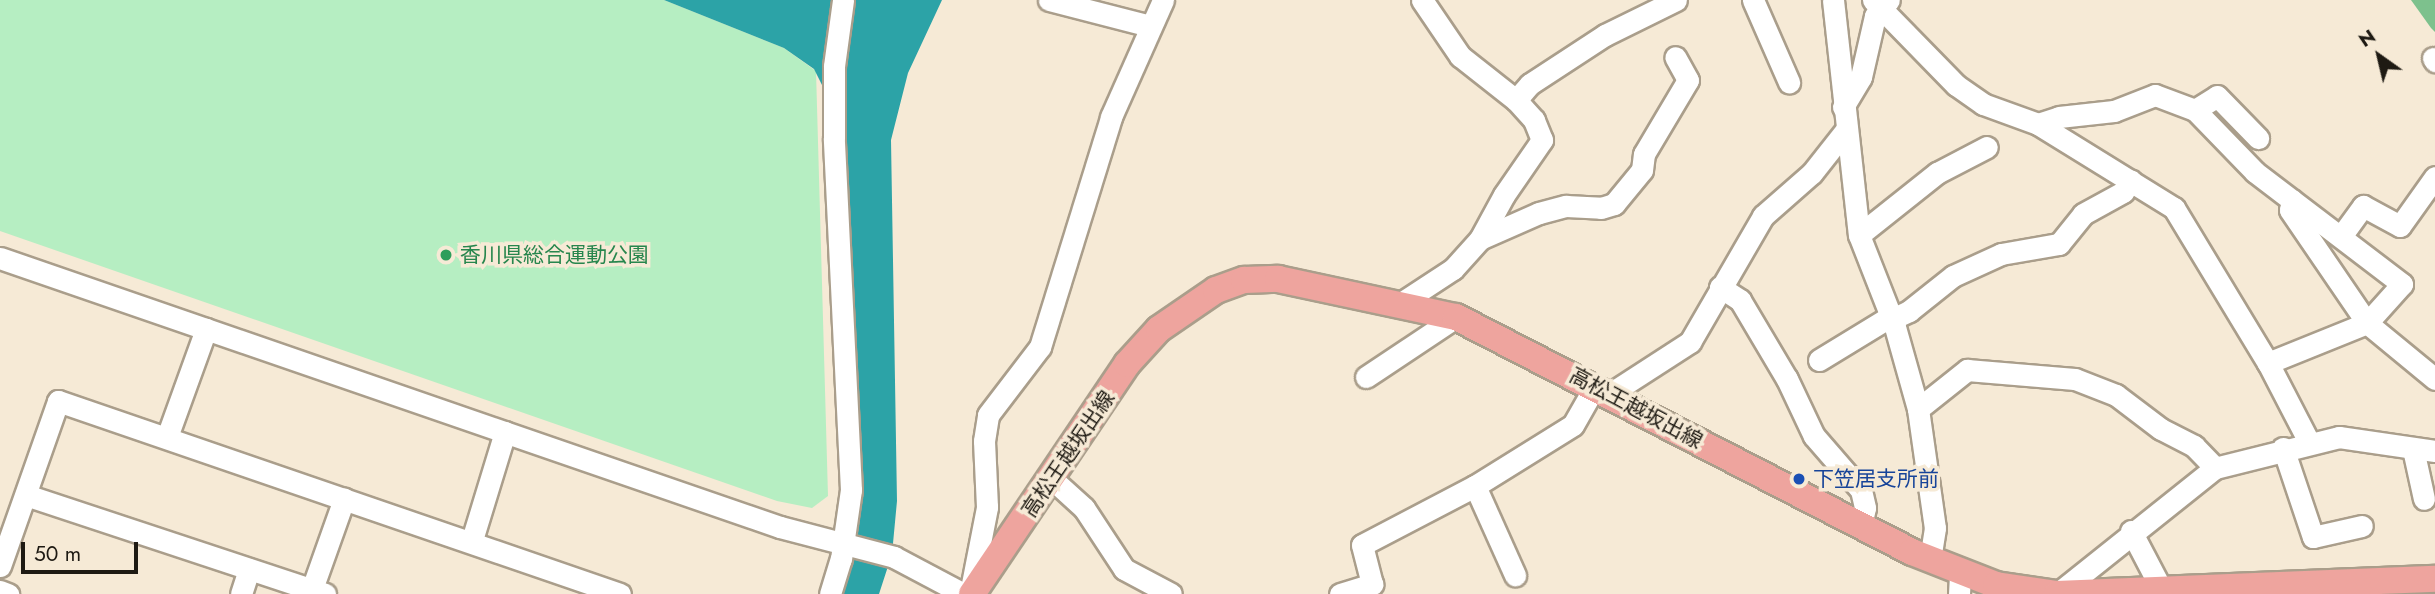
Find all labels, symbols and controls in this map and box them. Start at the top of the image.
north arrow [2344,21,2414,91]
text: N [2353,23,2381,54]
place label: 香川県総合運動公園 [460,242,649,268]
marker: 香川県総合運動公園 [438,247,454,263]
street label: 高松王越坂出線 [1565,362,1707,454]
street label: 高松王越坂出線 [1016,386,1120,522]
place label: 下笠居支所前 [1813,466,1939,492]
marker: 下笠居支所前 [1791,471,1807,487]
scale bar [24,528,142,572]
text: 50 m [34,539,81,569]

